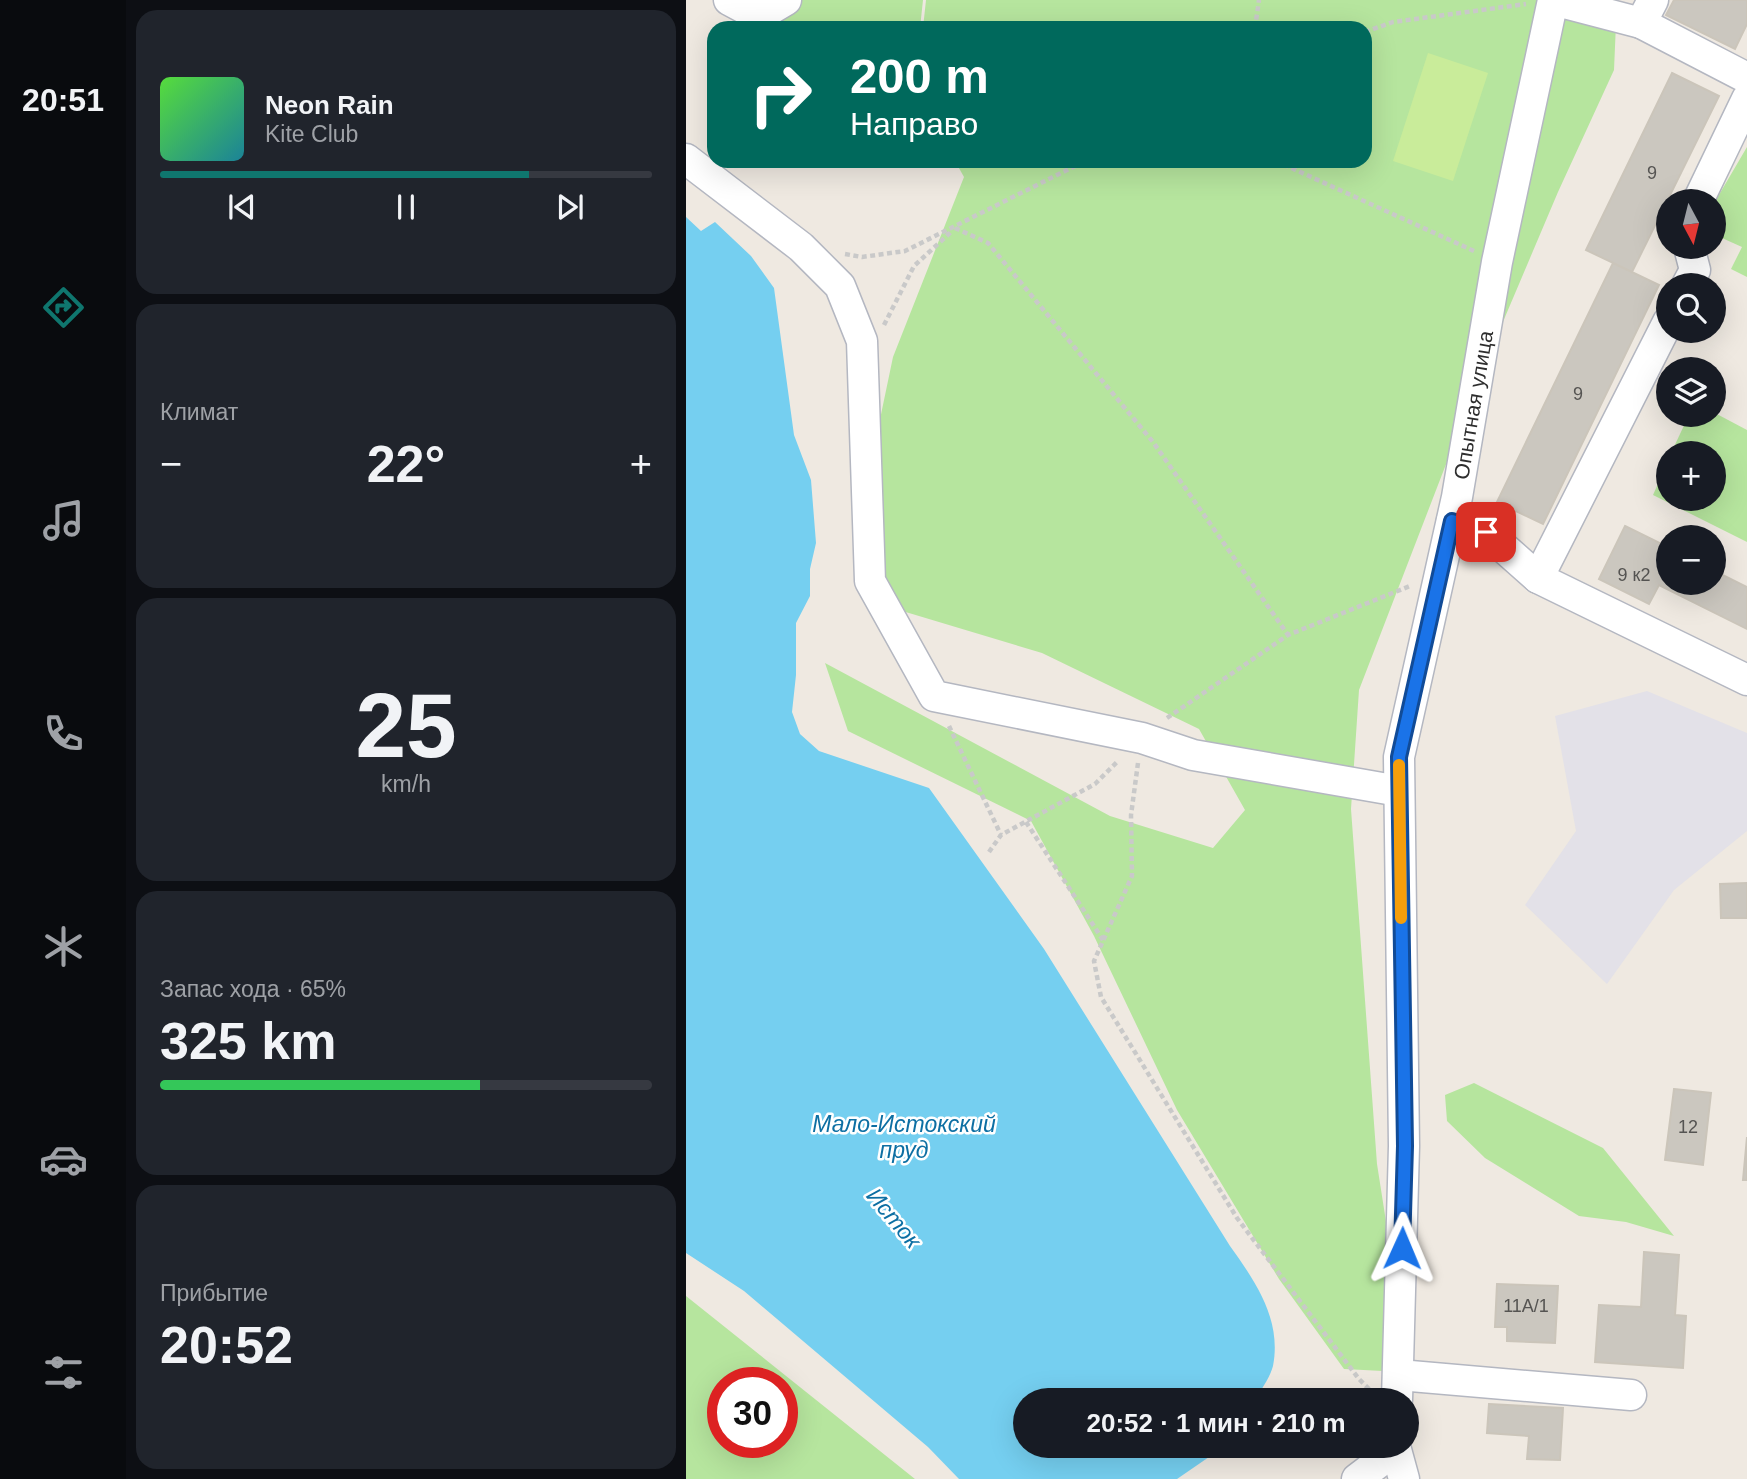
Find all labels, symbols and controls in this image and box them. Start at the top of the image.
icon: right [735,49,826,140]
text: 200 m [850,49,989,103]
text: 20:51 [22,82,104,118]
text: Neon Rain [265,90,394,120]
text: Направо [850,106,978,142]
text: Kite Club [265,121,358,147]
house number: 9 [1647,163,1657,183]
icon: previous [223,188,261,226]
icon: pause [387,188,425,226]
icon: next [551,188,589,226]
north arrow [1656,189,1726,259]
map controls [1656,189,1726,595]
button: search [1656,273,1726,343]
icon: directions [39,283,88,332]
street label: Опытная улица [1449,328,1497,481]
button: layers [1656,357,1726,427]
house number: 9 [1573,384,1583,404]
text: Климат [160,399,238,425]
text: 22° [367,435,445,493]
button: + [1656,441,1726,511]
text: − [160,443,182,485]
text: + [630,443,652,485]
icon: music [39,496,88,545]
pin [1456,502,1516,562]
icon: arrive [1467,513,1505,551]
button: − [1656,525,1726,595]
house number: 9 к2 [1618,565,1650,585]
text: 25 [355,675,457,776]
icon: phone [39,709,88,758]
text: km/h [381,771,431,797]
icon: climate [39,922,88,971]
text: Запас хода · 65% [160,976,346,1002]
text: 325 km [160,1012,336,1070]
water label: Мало-Истокский пруд [812,1111,996,1163]
house number: 12 [1678,1117,1698,1137]
icon: car [39,1135,88,1184]
water label: Исток [861,1183,927,1254]
position arrow [1365,1211,1439,1285]
text: Прибытие [160,1280,268,1306]
house number: 11А/1 [1503,1296,1549,1316]
text: 20:52 [160,1316,293,1374]
icon: filters [39,1348,88,1397]
speed limit sign: 30 [707,1367,798,1458]
text: 20:52 · 1 мин · 210 m [1086,1408,1346,1438]

